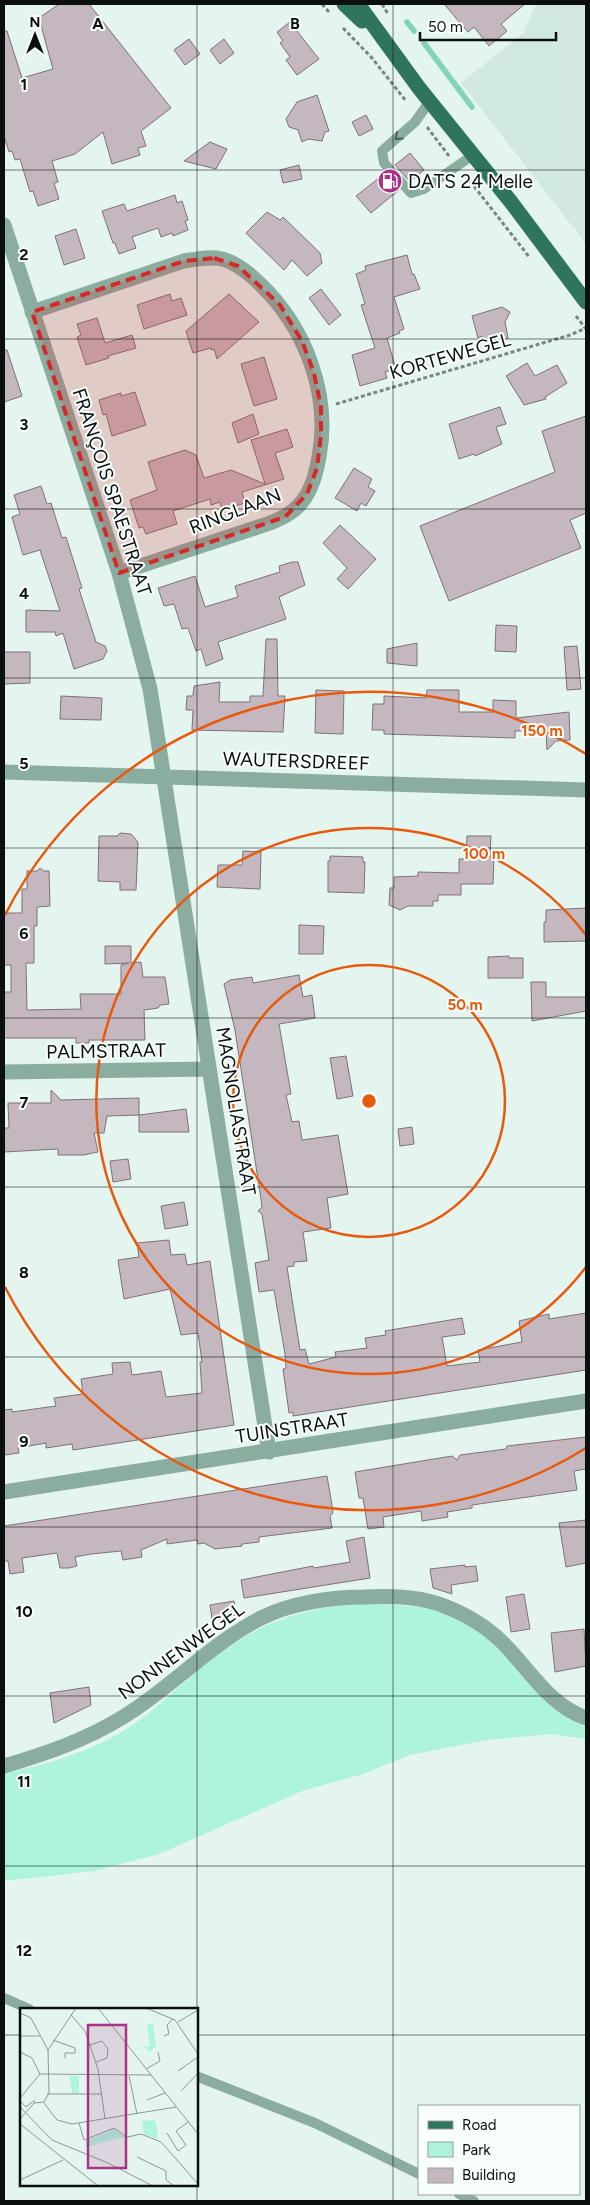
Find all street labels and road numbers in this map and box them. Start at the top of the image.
street label: KORTEWEGEL [387,328,513,384]
street label: FRANÇOIS SPAESTRAAT [68,385,157,599]
street label: RINGLAAN [186,483,284,539]
street label: WAUTERSDREEF [222,747,370,775]
street label: MAGNOLIASTRAAT [211,1025,261,1197]
street label: PALMSTRAAT [46,1038,167,1064]
street label: TUINSTRAAT [234,1408,351,1448]
street label: NONNENWEGEL [114,1598,248,1704]

